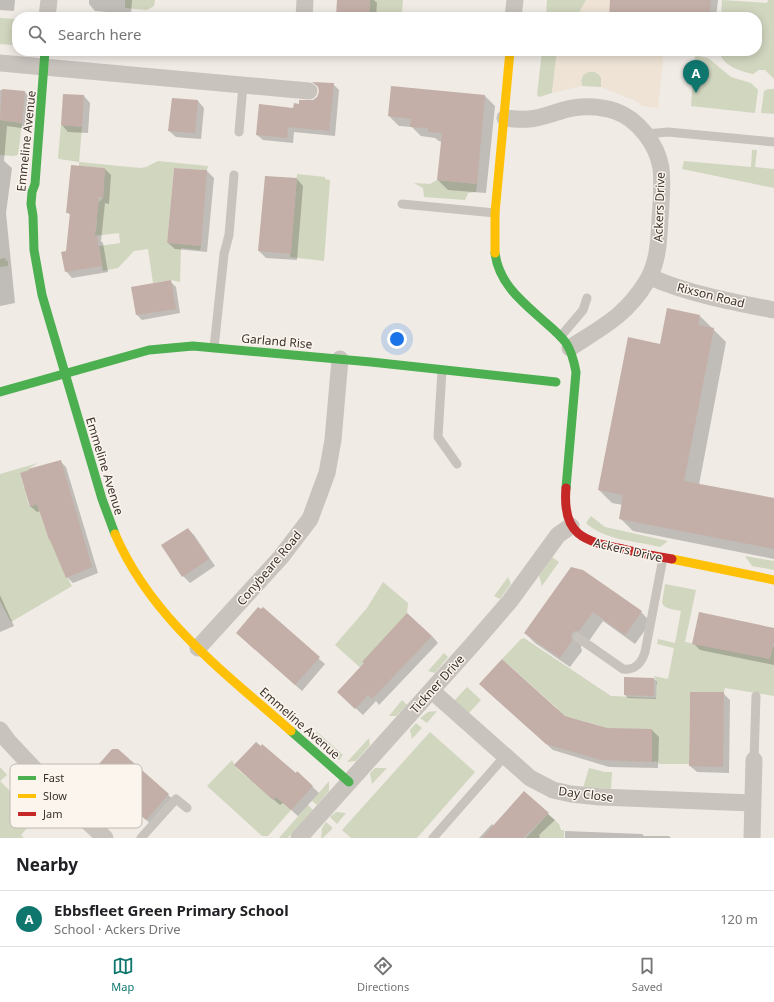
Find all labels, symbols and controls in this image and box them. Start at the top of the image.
search box [12,12,762,56]
icon: search [26,23,48,45]
text: Search here [58,24,141,44]
pin: A [683,60,709,93]
street label: Emmeline Avenue [12,89,40,192]
street label: Ackers Drive [649,171,669,242]
street label: Rixson Road [675,278,747,312]
street label: Garland Rise [241,329,313,353]
your location [387,329,407,349]
street label: Emmeline Avenue [82,415,128,517]
street label: Conybeare Road [233,527,305,609]
street label: Ackers Drive [592,534,664,566]
street label: Tickner Drive [406,651,468,717]
street label: Emmeline Avenue [256,683,344,763]
legend [10,764,142,828]
text: Fast [43,770,64,785]
street label: Day Close [558,782,615,806]
text: Slow [43,788,67,803]
text: Jam [42,806,62,821]
text: Nearby [16,853,78,876]
text: Ebbsfleet Green Primary School [54,900,289,920]
text: A [25,910,34,928]
text: 120 m [720,910,758,928]
text: School · Ackers Drive [54,920,181,938]
tab: Map [111,955,134,994]
tab: Directions [357,955,409,994]
tab: Saved [632,955,663,994]

